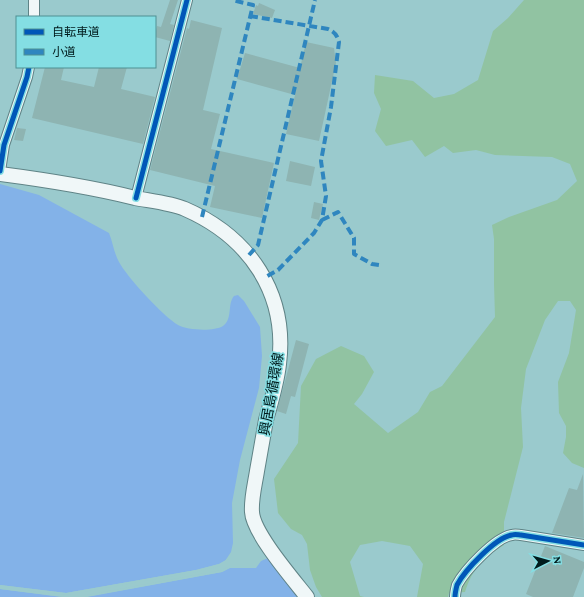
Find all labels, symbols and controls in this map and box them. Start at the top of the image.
legend [16,16,156,68]
text: 自転車道 [52,25,100,39]
text: 小道 [52,45,76,59]
street label: 興居島循環線 [256,351,286,437]
north arrow [528,541,568,581]
text: N [552,556,564,565]

